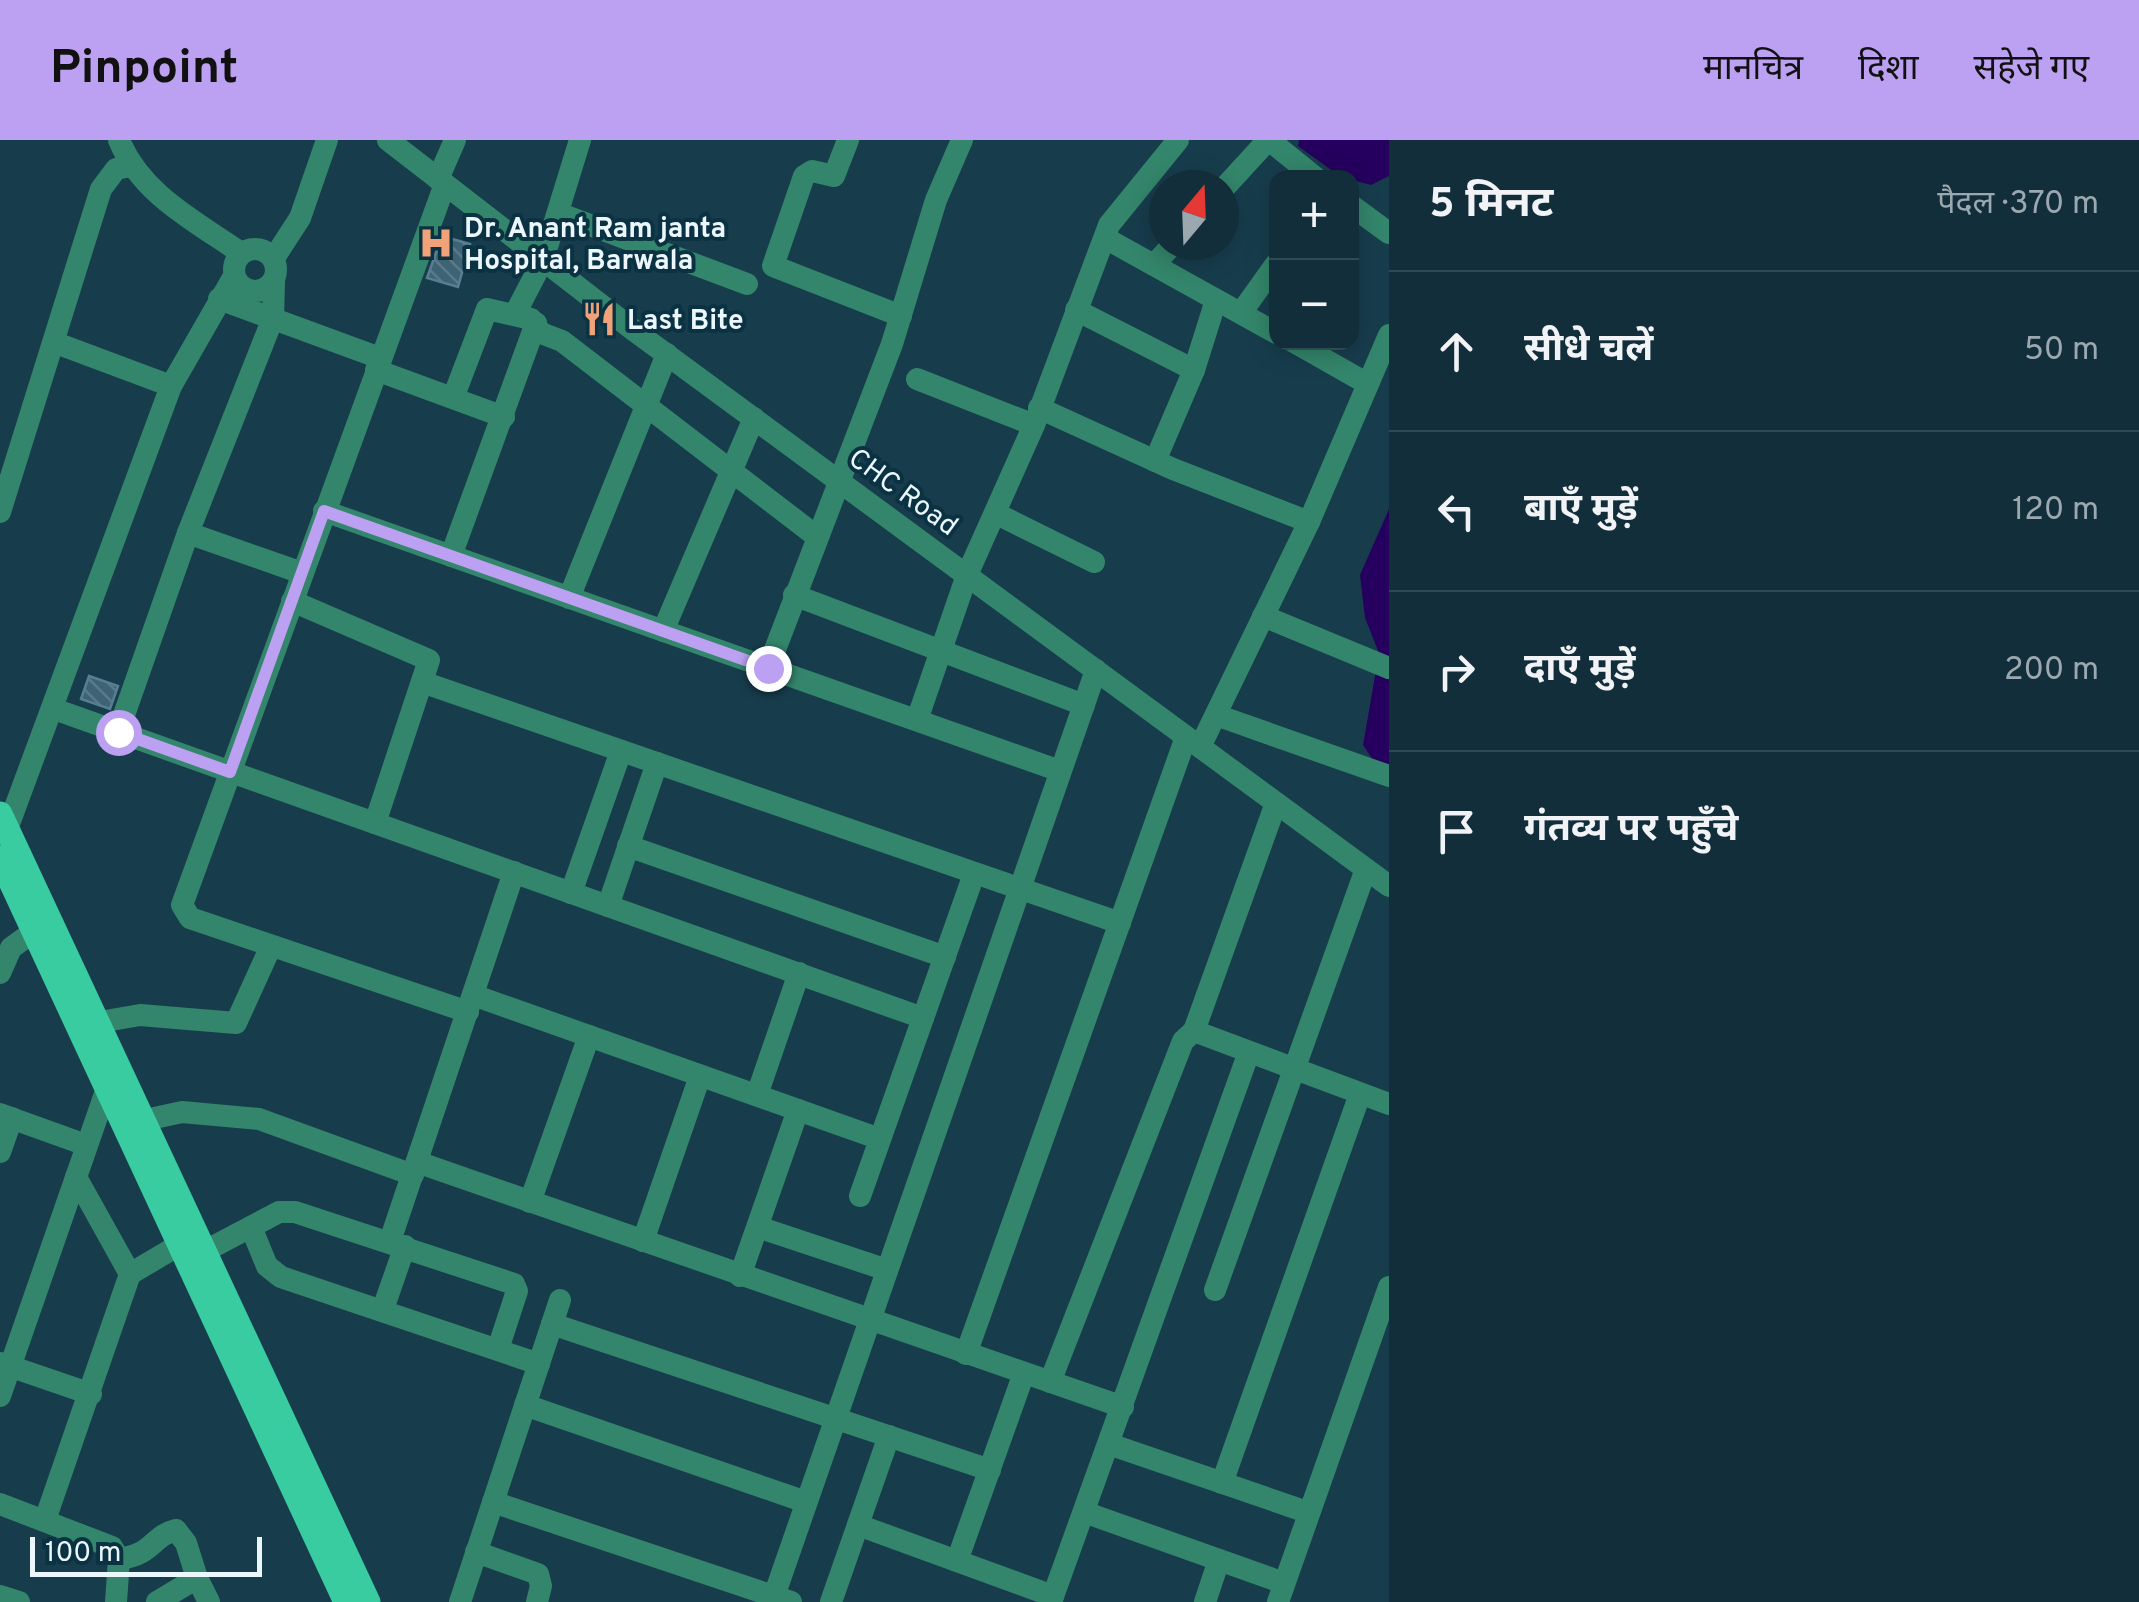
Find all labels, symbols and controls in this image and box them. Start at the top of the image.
text: Pinpoint [50,40,238,100]
text: मानचित्र [1703,48,1803,92]
text: दिशा [1858,48,1918,92]
text: सहेजे गए [1973,48,2089,92]
north arrow [1149,170,1239,260]
map controls [1269,170,1359,350]
button: + [1269,170,1359,260]
text: 5 मिनट [1429,179,1553,232]
text: पैदल · 370 m [1937,185,2099,225]
place label: Dr. Anant Ram janta Hospital, Barwala [464,212,726,280]
hospital icon: Dr. Anant Ram janta Hospital, Barwala [417,224,455,262]
button: − [1269,260,1359,350]
restaurant icon: Last Bite [580,300,618,338]
place label: Last Bite [627,304,744,340]
icon: ahead [1429,324,1484,379]
text: सीधे चलें [1524,326,1653,375]
text: 50 m [2024,331,2099,371]
street label: CHC Road [840,442,964,545]
icon: left [1429,484,1484,539]
text: बाएँ मुड़ें [1524,486,1638,535]
text: 120 m [2012,491,2099,531]
icon: right [1429,644,1484,699]
route end [746,646,792,692]
text: दाएँ मुड़ें [1524,646,1636,695]
text: 200 m [2004,651,2099,691]
route start [96,710,142,756]
icon: arrive [1429,804,1484,859]
text: गंतव्य पर पहुँचे [1524,806,1738,855]
scale bar [30,1532,262,1576]
text: 100 m [45,1536,121,1572]

